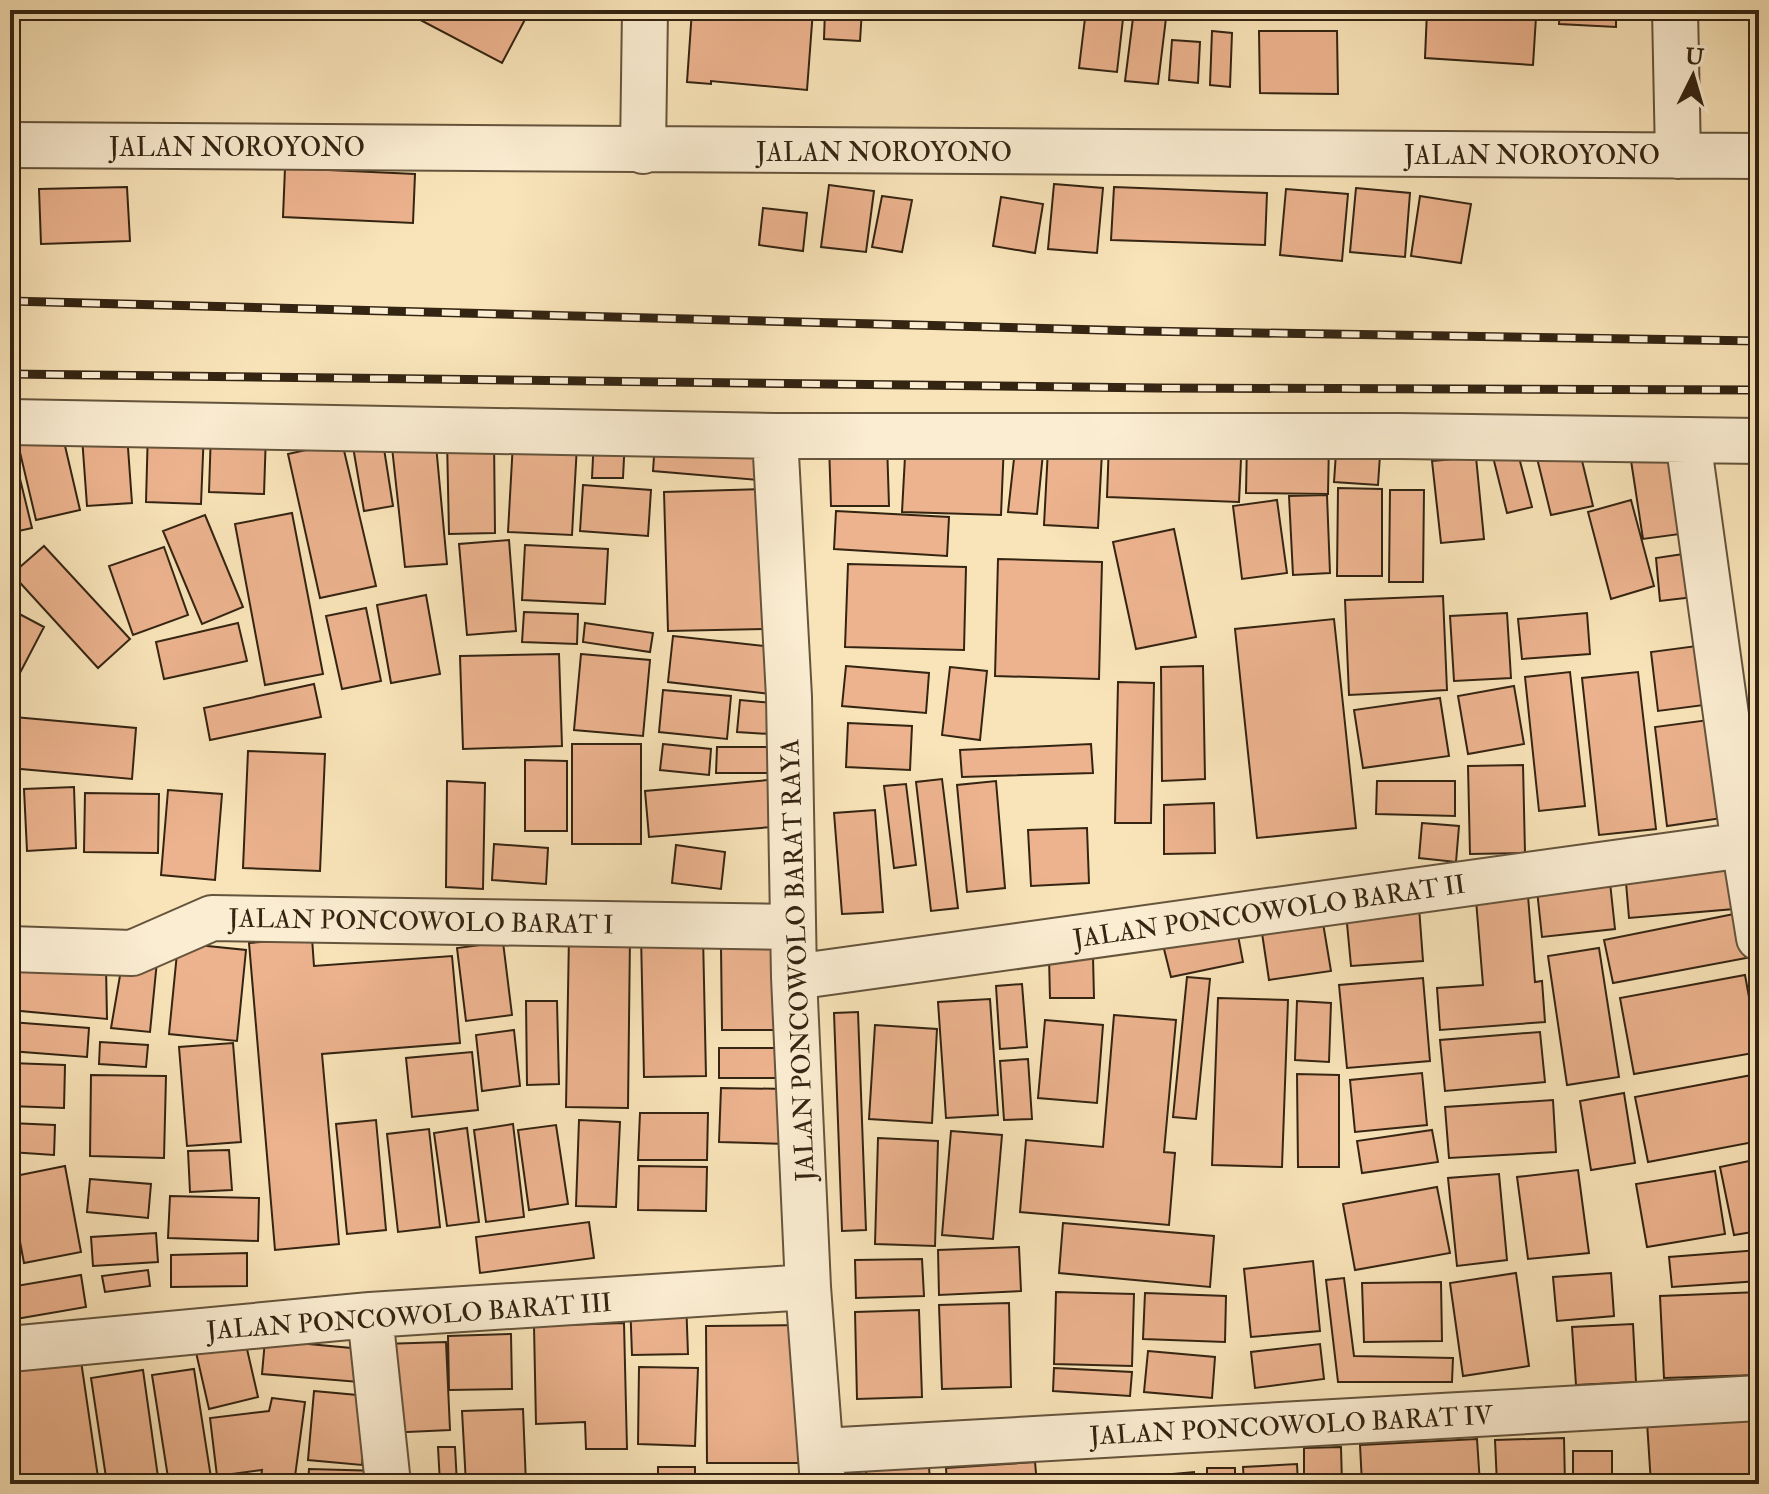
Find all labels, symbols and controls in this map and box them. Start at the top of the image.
north arrow [1653,36,1733,116]
text: U [1684,42,1706,72]
street label: JALAN NOROYONO [108,132,365,164]
street label: JALAN NOROYONO [755,137,1012,169]
street label: JALAN NOROYONO [1403,140,1660,172]
street label: JALAN PONCOWOLO BARAT RAYA [774,738,822,1183]
street label: JALAN PONCOWOLO BARAT II [1070,869,1467,956]
street label: JALAN PONCOWOLO BARAT I [227,903,614,941]
street label: JALAN PONCOWOLO BARAT III [204,1287,613,1347]
street label: JALAN PONCOWOLO BARAT IV [1088,1399,1495,1453]

